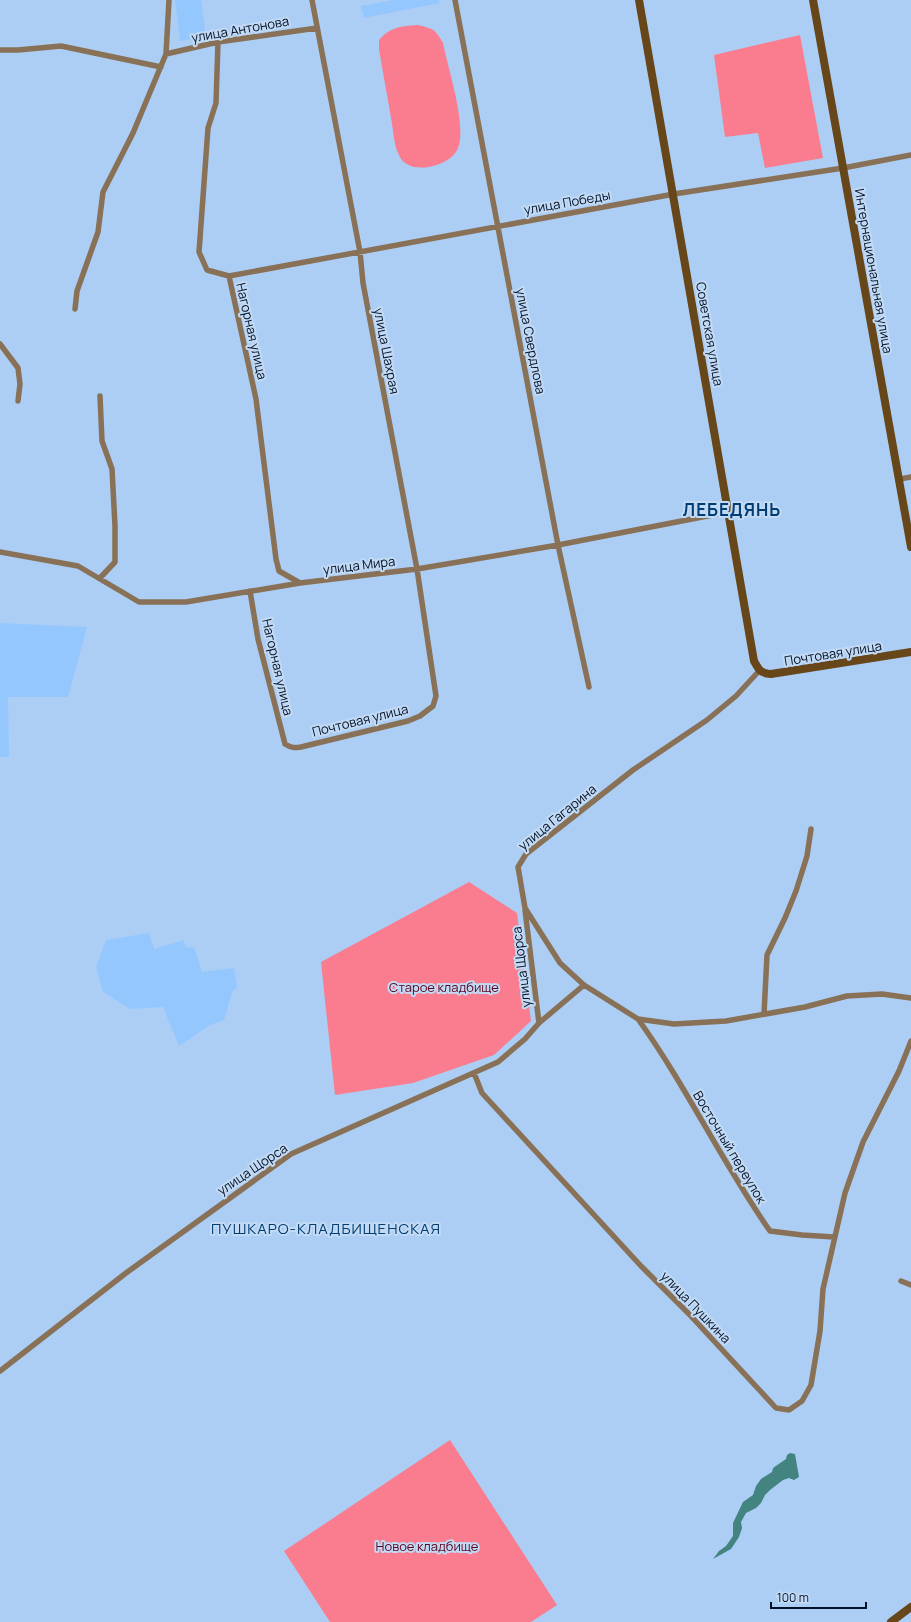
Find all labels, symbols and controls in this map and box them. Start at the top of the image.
street label: улица Антонова [190,12,290,46]
street label: улица Победы [522,186,612,218]
street label: Интернациональная улица [851,187,897,355]
street label: Нагорная улица [232,281,272,381]
street label: Советская улица [692,281,728,387]
street label: улица Свердлова [512,286,550,396]
street label: улица Шахрая [370,306,404,396]
district label: ЛЕБЕДЯНЬ [683,498,781,521]
street label: улица Мира [322,552,396,578]
street label: Нагорная улица [258,617,298,717]
street label: Почтовая улица [783,636,883,670]
street label: Почтовая улица [310,699,410,741]
street label: улица Гагарина [514,780,600,854]
street label: улица Щорса [507,926,535,1008]
park label: Старое кладбище [389,978,499,996]
street label: Восточный переулок [689,1087,771,1207]
street label: улица Щорса [213,1139,291,1199]
district label: ПУШКАРО-КЛАДБИЩЕНСКАЯ [211,1218,441,1239]
street label: улица Пушкина [657,1267,735,1347]
park label: Новое кладбище [376,1537,479,1555]
scale bar [771,1584,866,1610]
text: 100 m [777,1589,809,1606]

